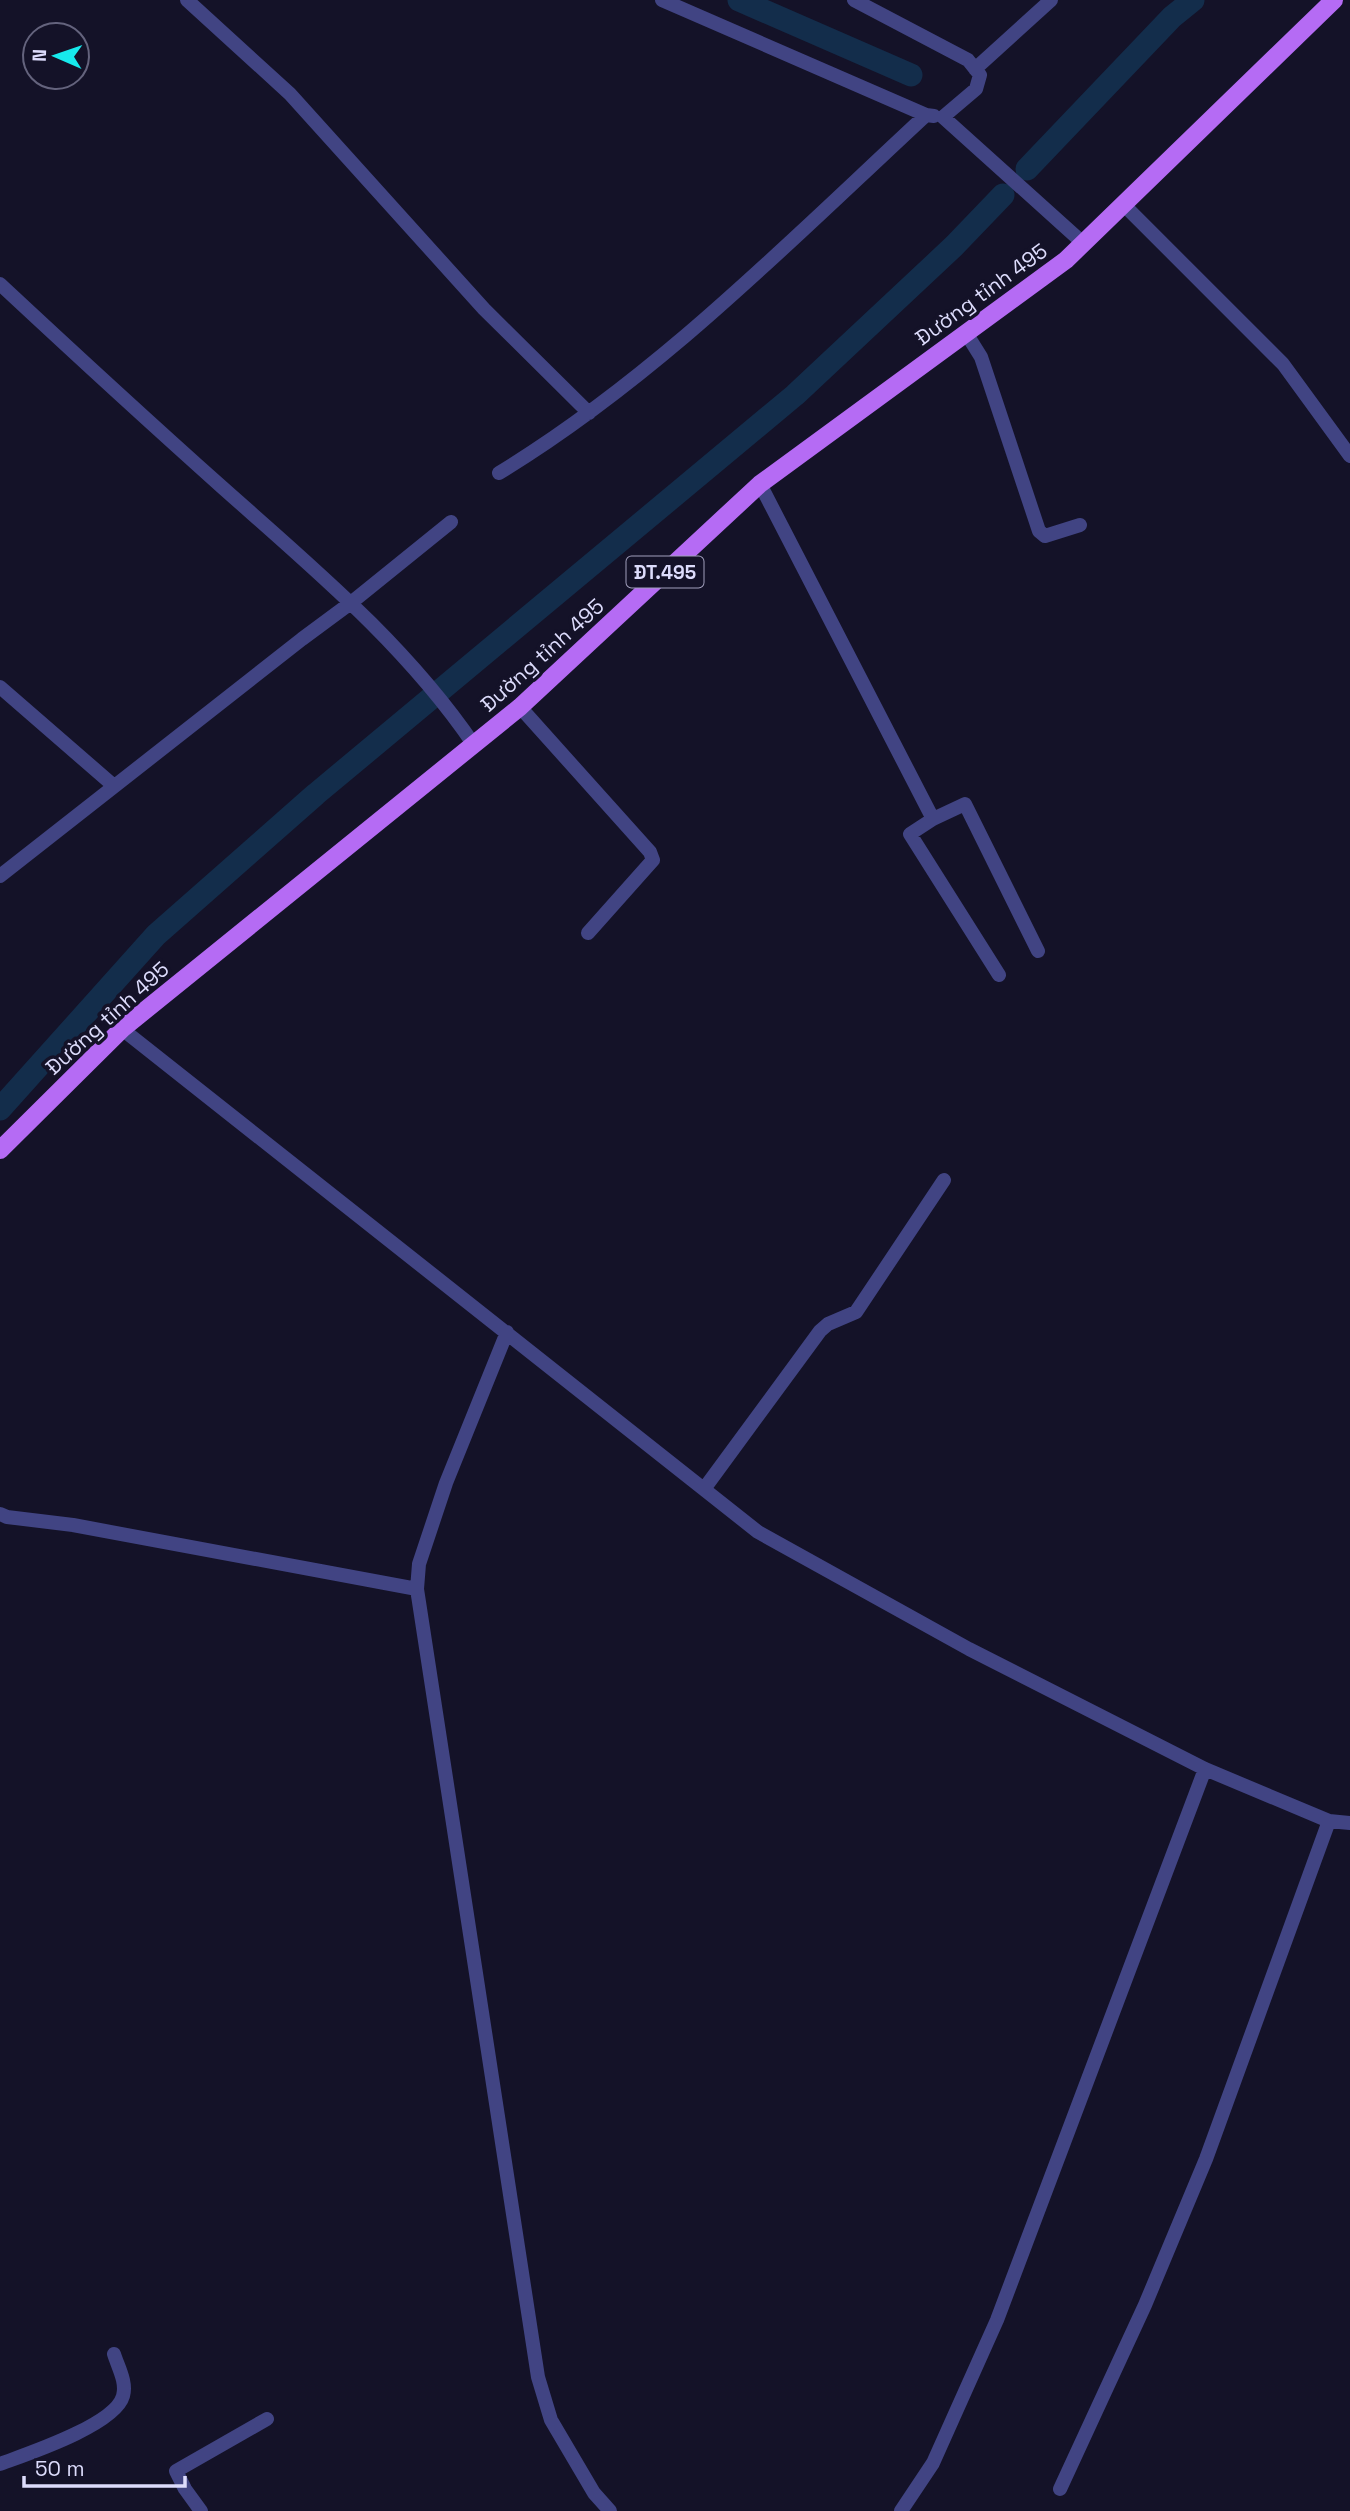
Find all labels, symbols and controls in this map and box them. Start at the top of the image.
north arrow [21,21,91,91]
text: N [27,49,52,62]
street label: Đường tỉnh 495 [910,237,1052,351]
road number: ĐT.495 [626,556,704,587]
street label: Đường tỉnh 495 [475,593,609,717]
street label: Đường tỉnh 495 [40,956,174,1080]
scale bar [24,2444,186,2488]
text: 50 m [35,2455,85,2482]

